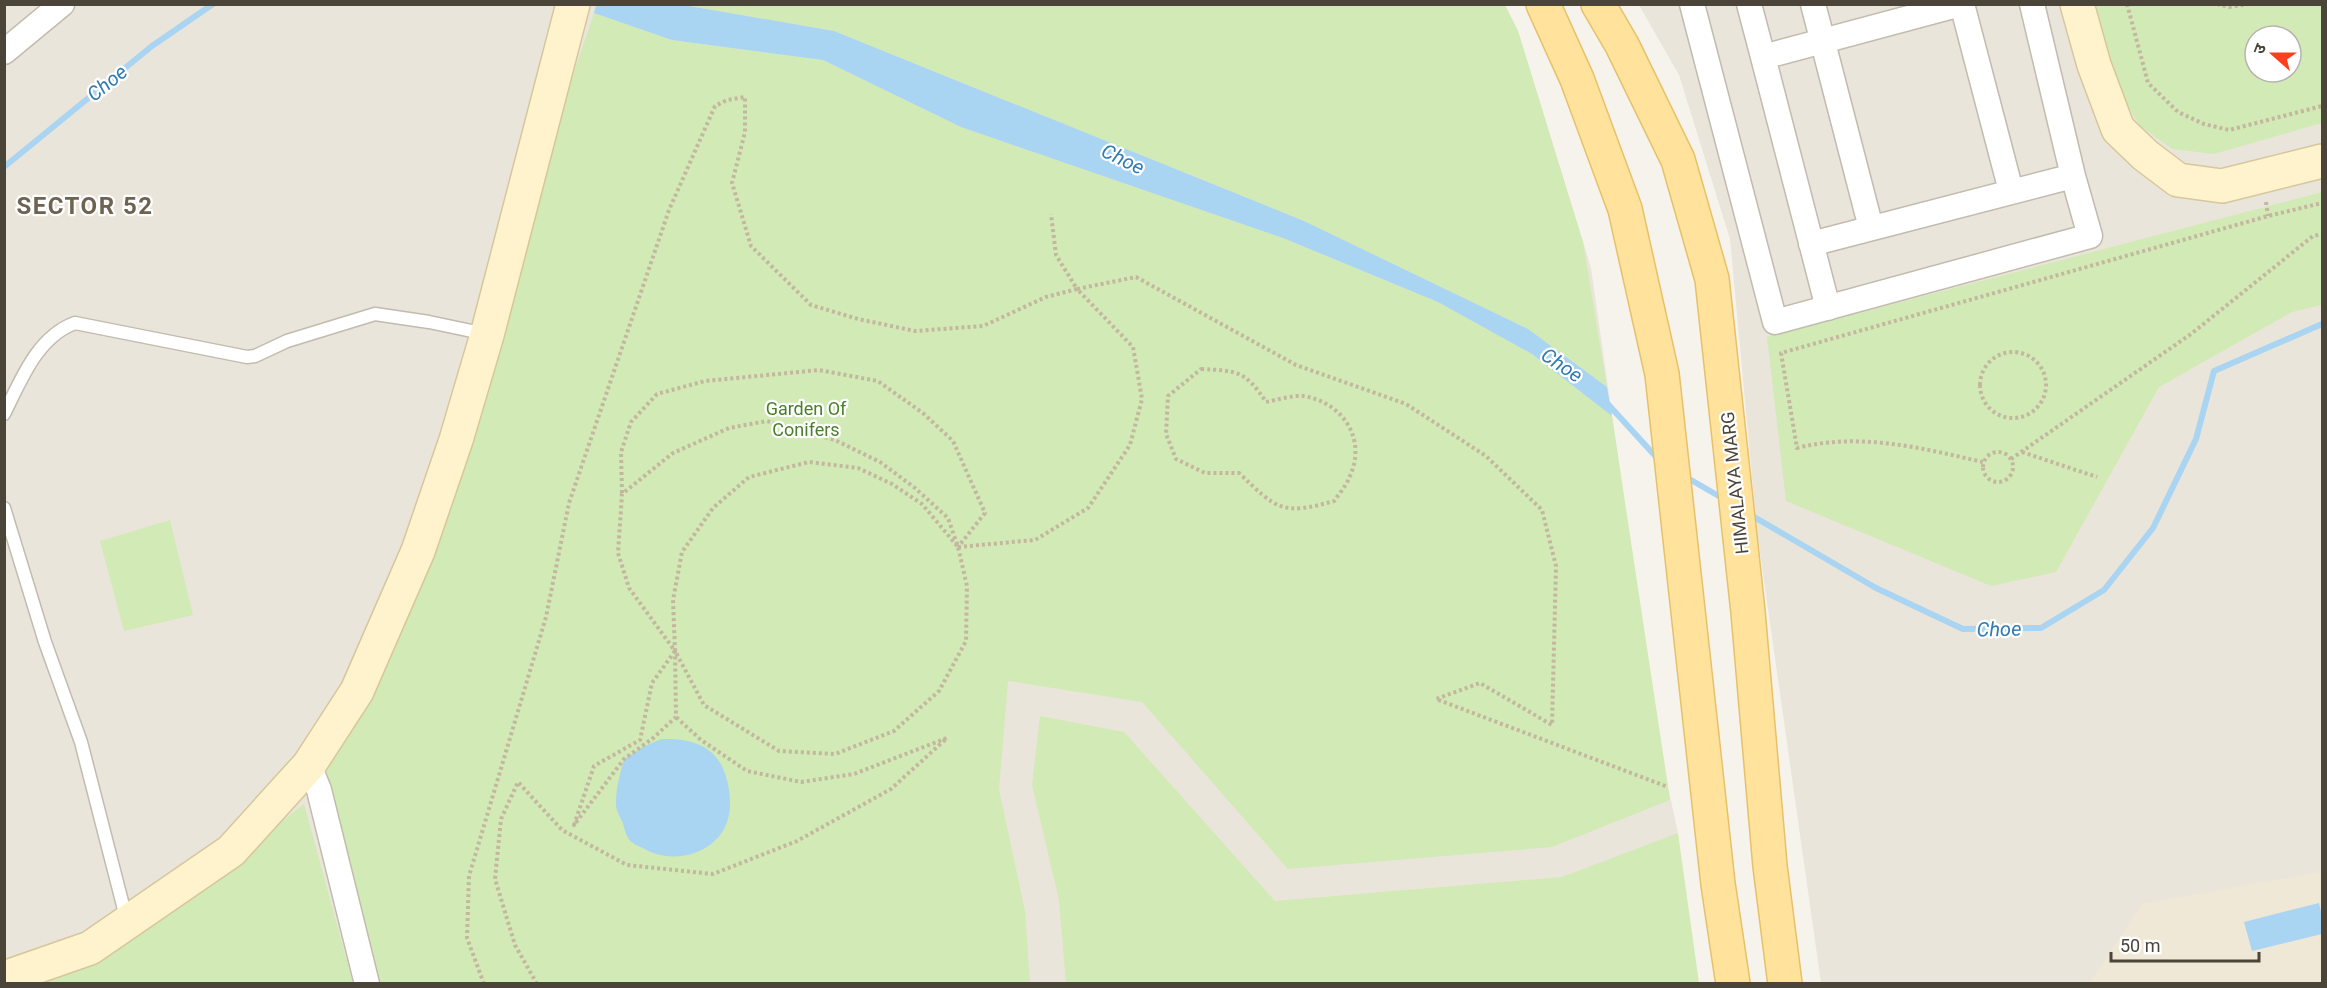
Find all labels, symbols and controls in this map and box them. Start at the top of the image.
north arrow [2243,24,2303,84]
text: उ [2249,40,2270,57]
water label: Choe [82,60,132,106]
water label: Choe [1098,138,1148,180]
district label: SECTOR 52 [16,192,154,220]
water label: Choe [1537,343,1587,387]
park label: Garden Of Conifers [766,398,847,440]
street label: HIMALAYA MARG [1717,411,1752,555]
water label: Choe [1976,617,2022,641]
scale bar [2111,925,2260,963]
text: 50 m [2120,935,2160,956]

